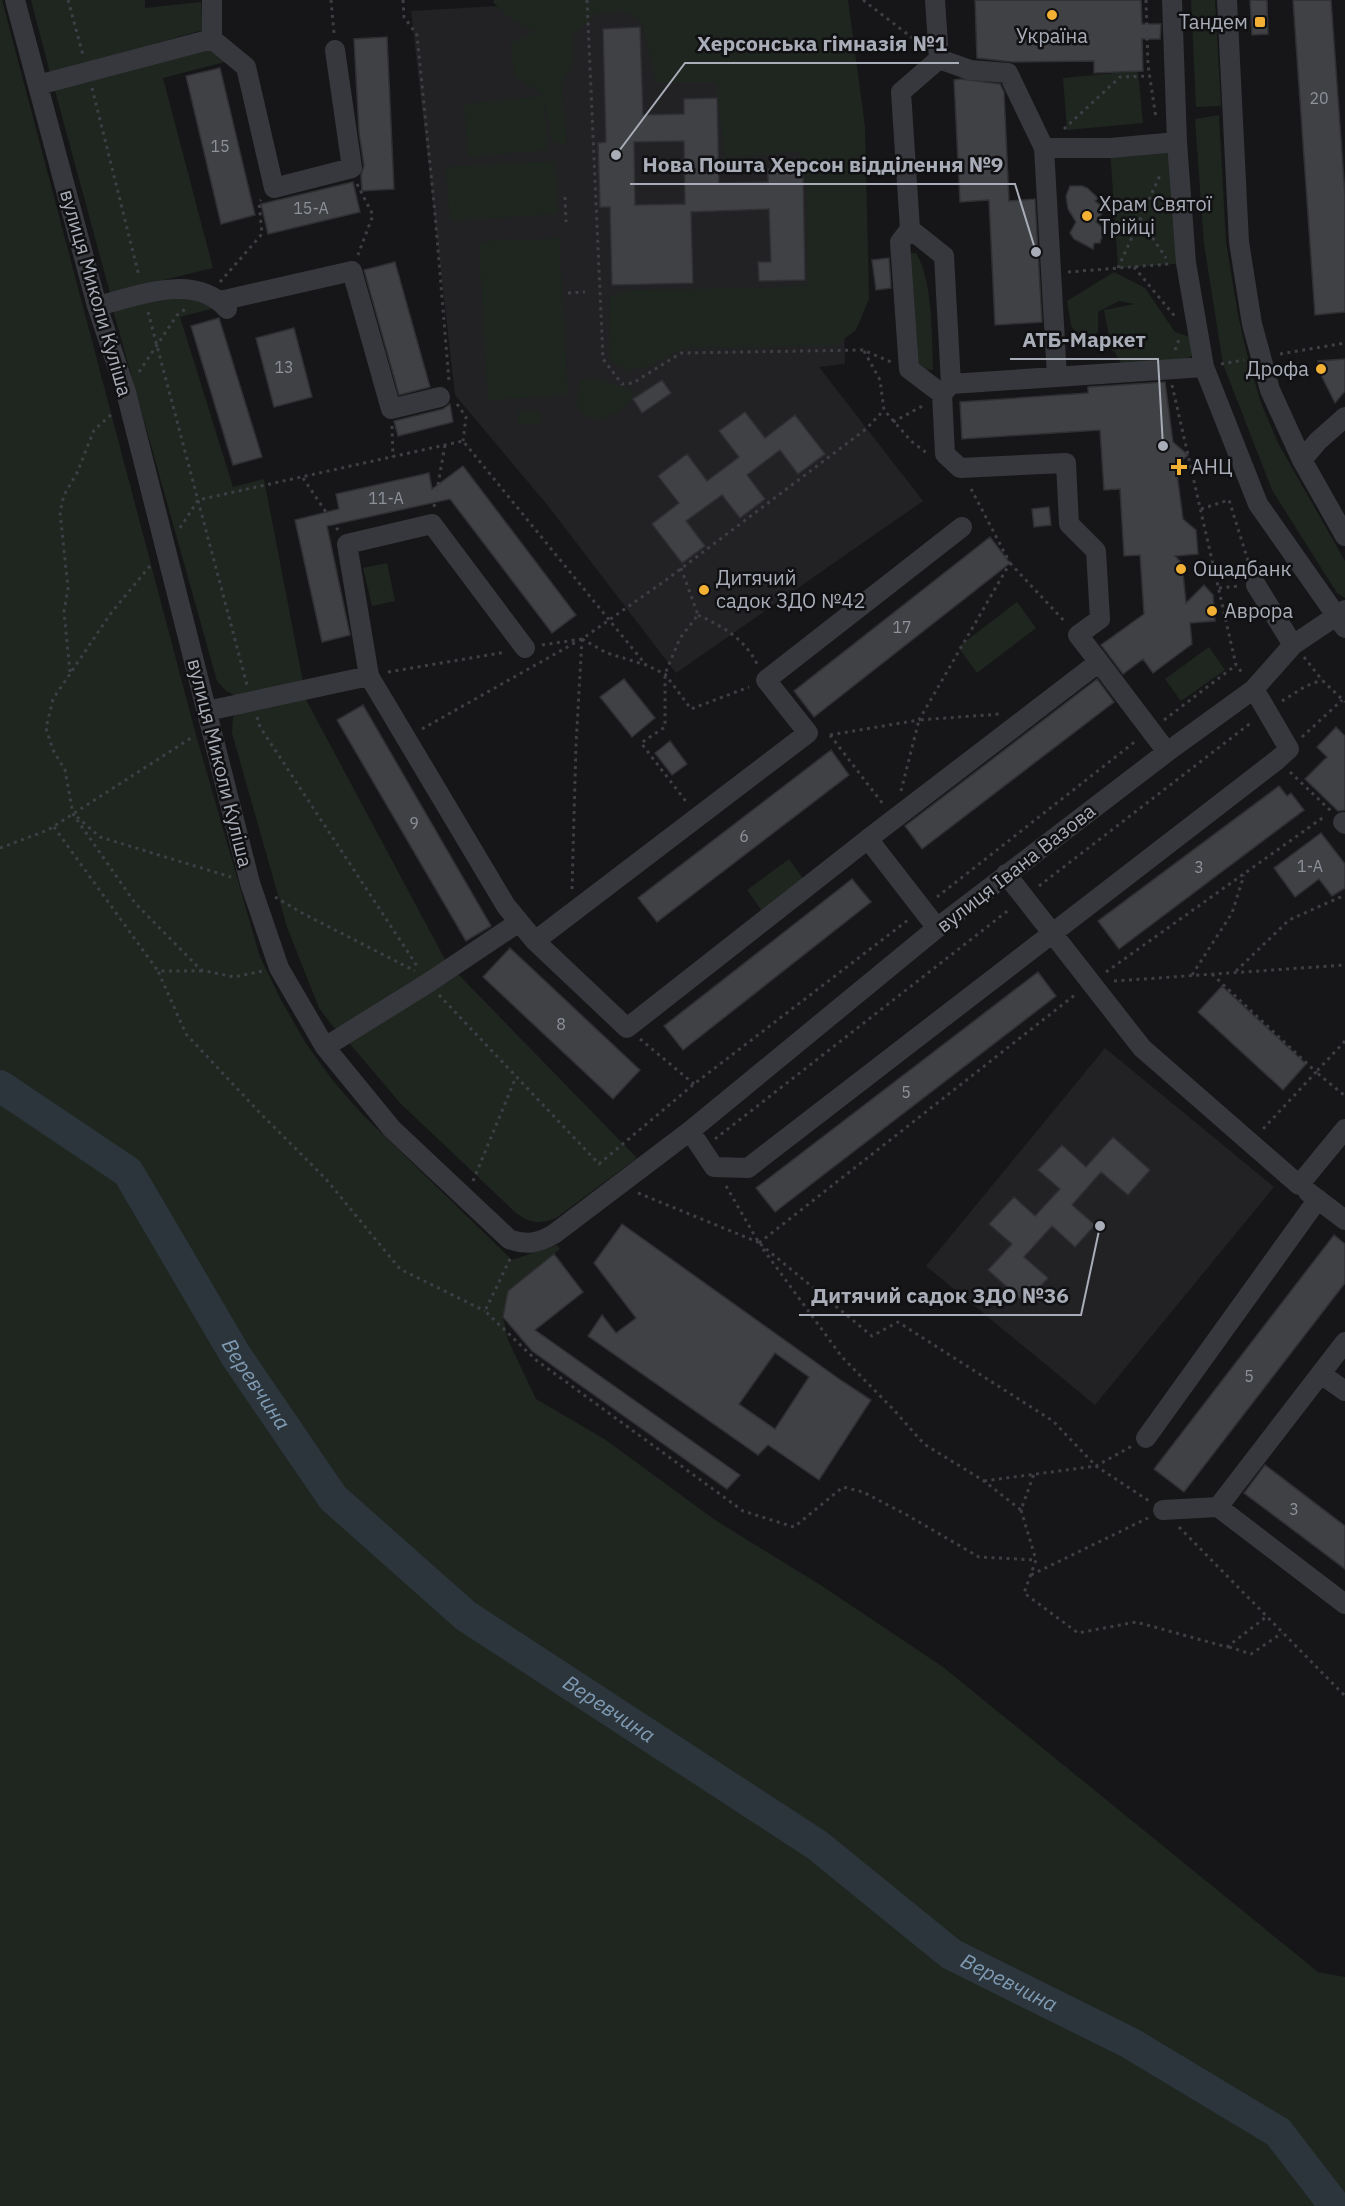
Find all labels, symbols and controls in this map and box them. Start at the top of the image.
marker: Україна [1045,8,1059,22]
place label: Тандем [1179,8,1248,35]
marker: Тандем [1253,15,1267,29]
place label: Україна [1016,22,1088,49]
callout: Херсонська гімназія №1 [685,24,959,63]
text: Херсонська гімназія №1 [697,29,947,57]
house number: 20 [1309,88,1329,108]
house number: 15 [210,136,230,156]
callout: Нова Пошта Херсон відділення №9 [630,145,1015,184]
text: Нова Пошта Херсон відділення №9 [643,150,1003,178]
street label: вулиця Миколи Куліша [54,186,139,400]
place label: Храм Святої Трійці [1099,190,1213,240]
house number: 15-А [293,198,329,218]
marker: Храм Святої Трійці [1080,209,1094,223]
callout: АТБ-Маркет [1010,320,1158,359]
text: АТБ-Маркет [1022,325,1146,353]
place label: Дрофа [1246,355,1309,382]
house number: 13 [274,357,294,377]
marker: Дрофа [1314,362,1328,376]
place label: АНЦ [1191,453,1233,480]
marker: АНЦ [1172,460,1186,474]
house number: 11-А [368,488,404,508]
place label: Ощадбанк [1193,555,1291,582]
marker: Ощадбанк [1174,562,1188,576]
place label: Дитячий садок ЗДО №42 [716,564,865,614]
marker: Дитячий садок ЗДО №42 [697,583,711,597]
place label: Аврора [1224,597,1293,624]
marker: Аврора [1205,604,1219,618]
house number: 17 [892,617,912,637]
street label: вулиця Миколи Куліша [181,656,260,870]
street label: вулиця Івана Вазова [931,797,1101,938]
house number: 9 [409,813,419,833]
house number: 6 [739,826,749,846]
house number: 1-А [1297,856,1323,876]
house number: 3 [1194,857,1204,877]
house number: 8 [556,1014,566,1034]
house number: 5 [901,1082,911,1102]
callout: Дитячий садок ЗДО №36 [799,1276,1081,1315]
text: Дитячий садок ЗДО №36 [811,1281,1069,1309]
water label: Веревчина [216,1333,297,1435]
house number: 5 [1244,1366,1254,1386]
house number: 3 [1289,1499,1299,1519]
water label: Веревчина [558,1668,661,1749]
water label: Веревчина [956,1946,1063,2018]

